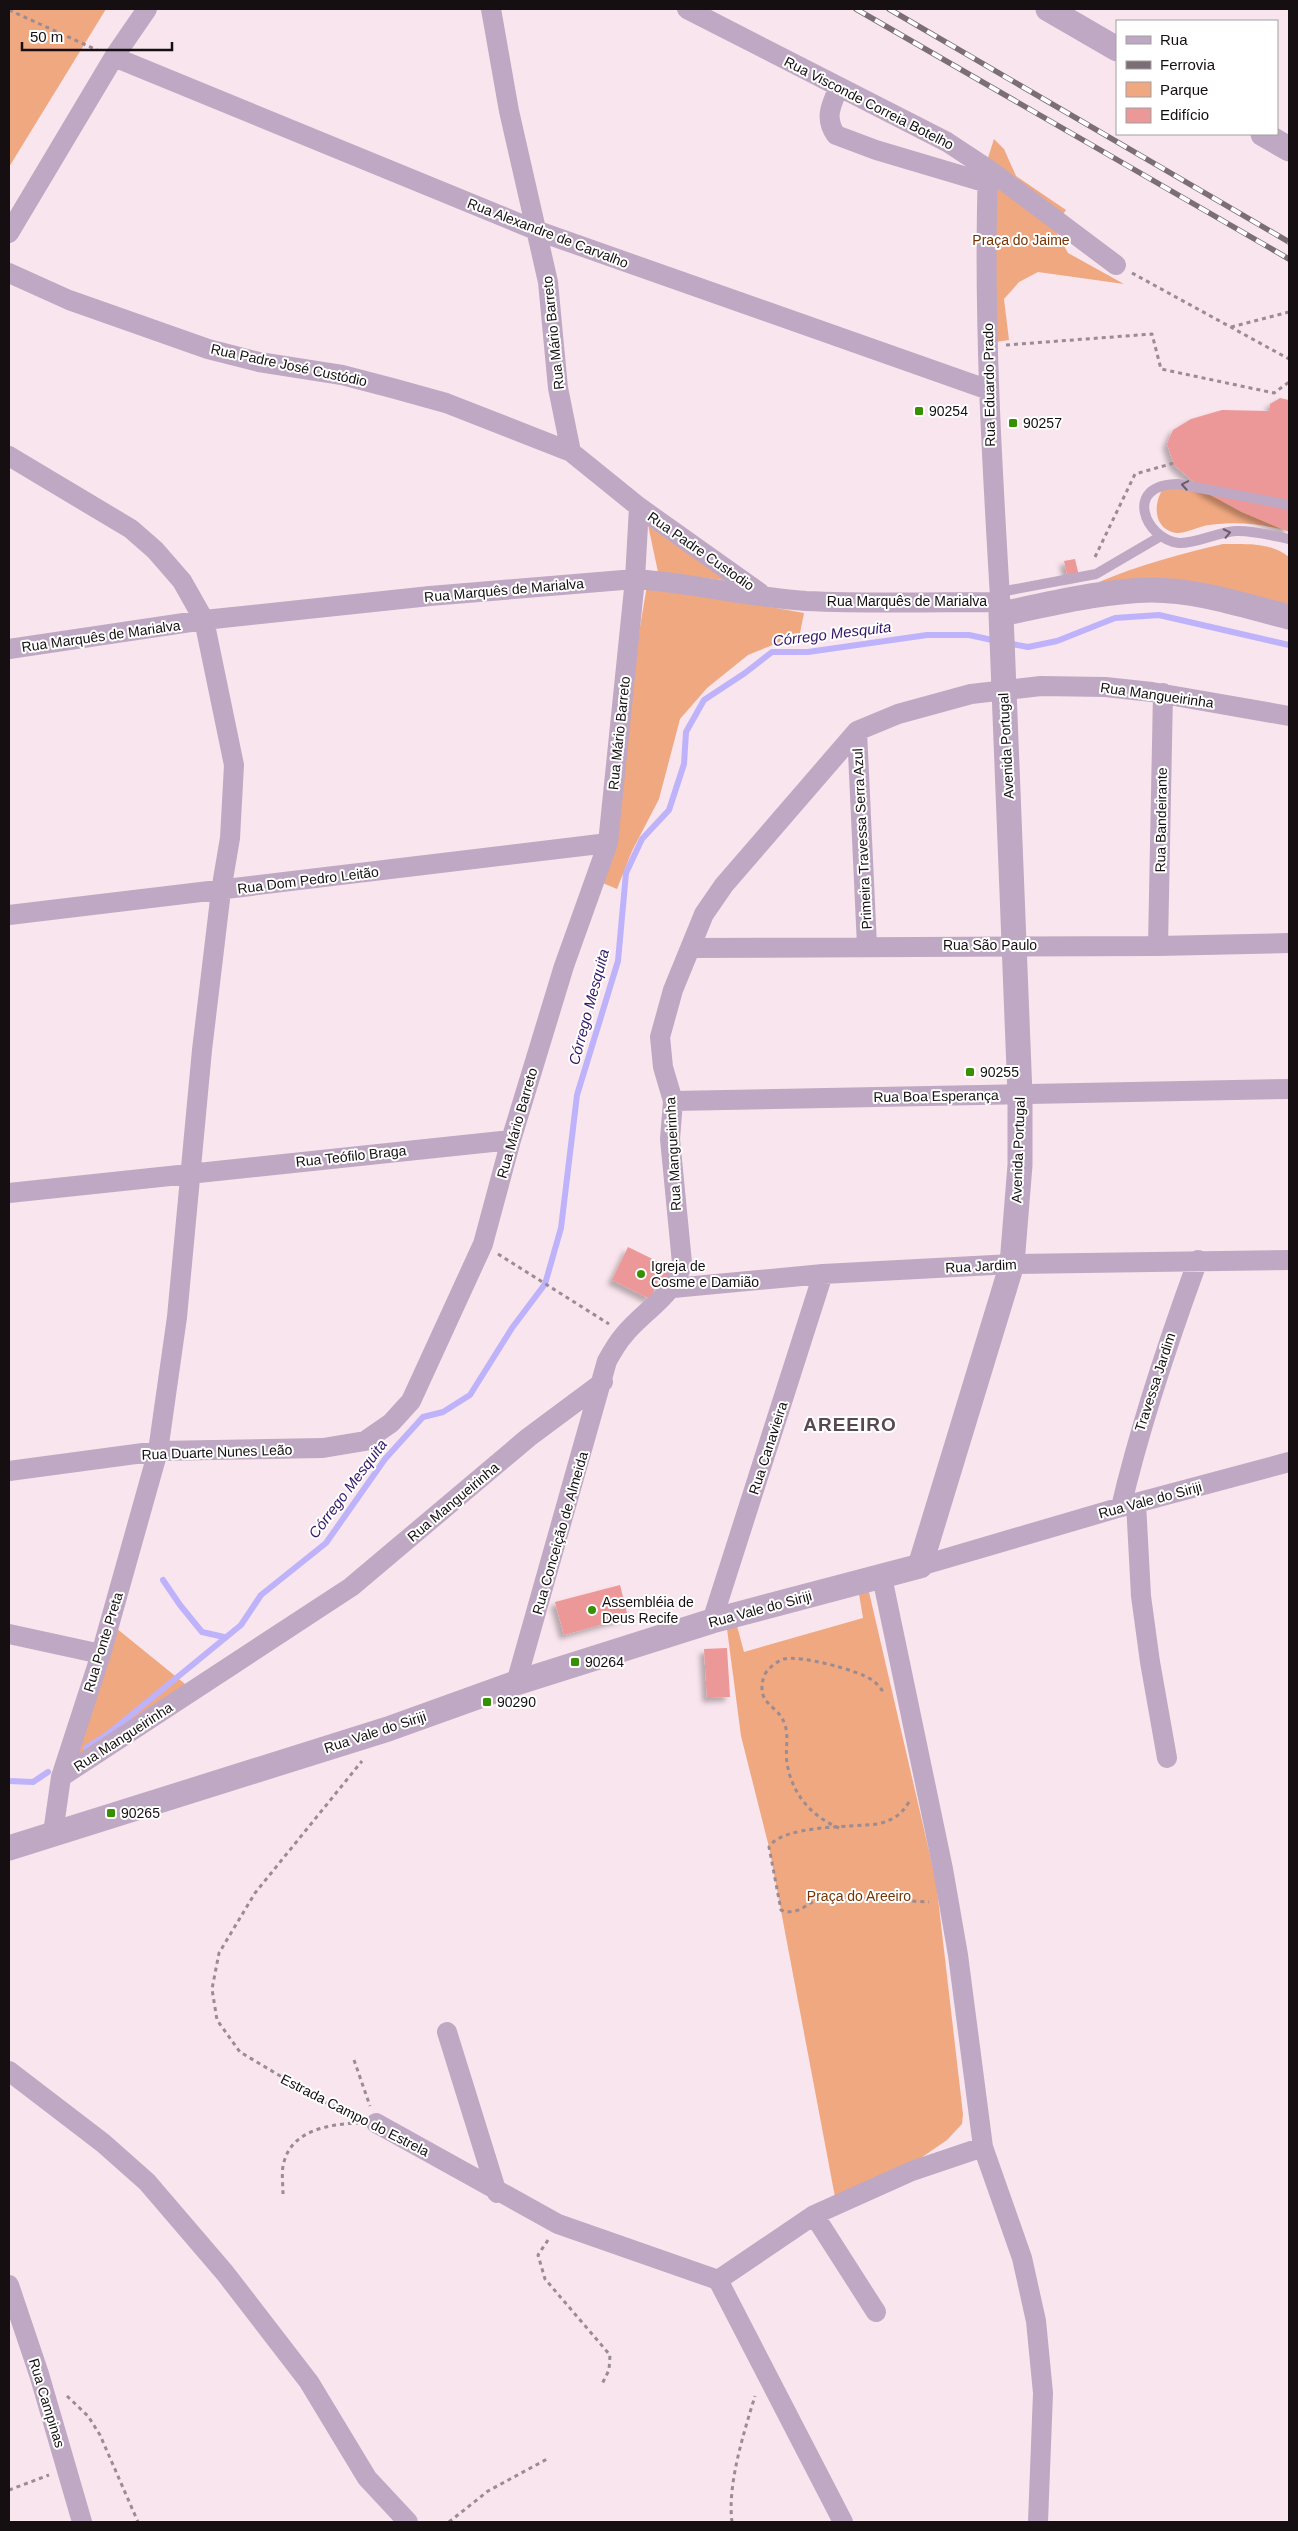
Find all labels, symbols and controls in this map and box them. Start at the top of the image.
scale bar [22,20,172,52]
legend [1116,20,1278,135]
text: 50 m [30,28,63,45]
text: Rua [1160,31,1188,48]
street label: Rua Visconde Correia Botelho [782,53,957,153]
text: Ferrovia [1160,56,1216,73]
text: Parque [1160,81,1208,98]
text: Edifício [1160,106,1209,123]
street label: Rua Alexandre de Carvalho [465,195,631,271]
park label: Praça do Jaime [972,232,1070,248]
street label: Rua Mário Barreto [539,275,567,391]
street label: Rua Eduardo Prado [980,323,998,447]
street label: Rua Padre José Custódio [209,341,369,389]
place label: 90254 [929,403,968,419]
marker: 90254 [913,405,925,417]
place label: 90257 [1023,415,1062,431]
marker: 90257 [1007,417,1019,429]
one-way arrow [1181,481,1190,491]
street label: Rua Padre Custodio [645,508,757,594]
one-way arrow [1222,528,1231,539]
street label: Rua Marquês de Marialva [423,575,585,605]
street label: Rua Marquês de Marialva [827,593,987,609]
street label: Rua Marquês de Marialva [21,617,182,655]
water label: Córrego Mesquita [772,618,892,649]
street label: Rua Mário Barreto [605,675,633,791]
street label: Rua Mangueirinha [1099,679,1215,711]
street label: Avenida Portugal [995,692,1017,800]
street label: Primeira Travessa Serra Azul [849,748,875,930]
street label: Rua Bandeirante [1152,767,1170,873]
street label: Rua Dom Pedro Leitão [236,863,380,897]
street label: Rua São Paulo [943,937,1037,953]
water label: Córrego Mesquita [565,947,612,1067]
place label: 90255 [980,1064,1019,1080]
street label: Rua Mário Barreto [494,1066,541,1180]
marker: 90255 [964,1066,976,1078]
street label: Rua Boa Esperança [873,1087,999,1105]
street label: Rua Mangueirinha [662,1096,684,1212]
street label: Avenida Portugal [1008,1097,1028,1203]
street label: Rua Teófilo Braga [295,1142,407,1170]
street label: Rua Jardim [945,1256,1017,1276]
place label: Igreja de Cosme e Damião [651,1258,759,1290]
marker: Igreja de Cosme e Damião [635,1268,647,1280]
street label: Travessa Jardim [1131,1331,1179,1433]
street label: Rua Canavieira [745,1399,791,1496]
district label: AREEIRO [803,1414,897,1435]
water label: Córrego Mesquita [305,1436,390,1541]
street label: Rua Duarte Nunes Leão [141,1441,293,1463]
street label: Rua Conceição de Almeida [529,1449,591,1616]
street label: Rua Mangueirinha [404,1459,502,1545]
street label: Rua Vale do Siriji [1097,1479,1203,1521]
street label: Rua Vale do Siriji [707,1588,813,1630]
street label: Rua Ponte Preta [80,1590,126,1694]
place label: Assembléia de Deus Recife [602,1594,694,1626]
marker: Assembléia de Deus Recife [586,1604,598,1616]
place label: 90264 [585,1654,624,1670]
marker: 90264 [569,1656,581,1668]
place label: 90290 [497,1694,536,1710]
marker: 90290 [481,1696,493,1708]
street label: Rua Mangueirinha [71,1699,176,1775]
street label: Rua Vale do Siriji [322,1708,428,1756]
place label: 90265 [121,1805,160,1821]
marker: 90265 [105,1807,117,1819]
park label: Praça do Areeiro [807,1888,911,1904]
street label: Estrada Campo do Estrela [278,2071,432,2159]
street label: Rua Campinas [26,2356,68,2450]

